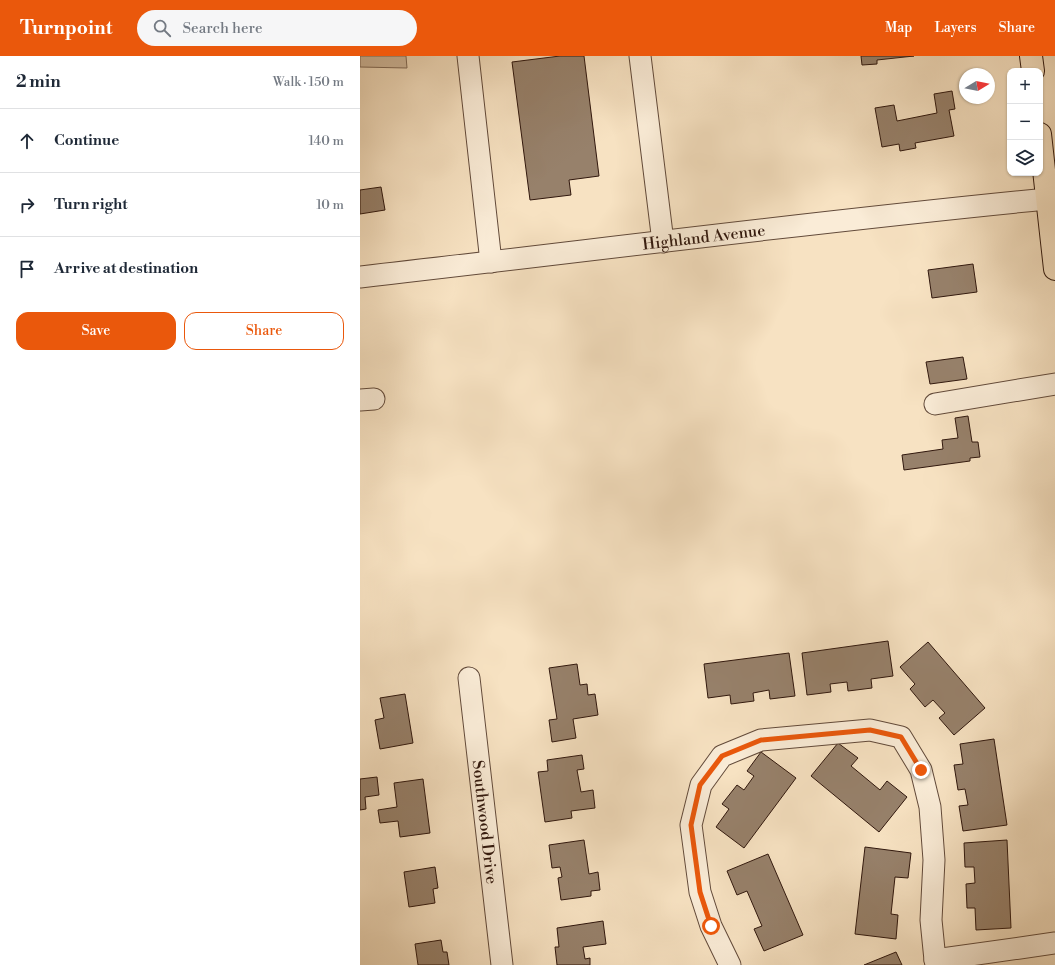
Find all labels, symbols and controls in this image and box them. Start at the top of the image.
search box [137,10,417,46]
text: Turnpoint [20,16,113,40]
icon: search [151,17,173,39]
text: Search here [183,19,263,38]
text: Map [885,19,912,37]
text: Layers [934,19,977,37]
text: Share [999,19,1035,37]
north arrow [959,68,995,104]
map controls [1007,68,1043,176]
button: + [1007,68,1043,104]
text: 2 min [16,71,61,93]
text: Walk · 150 m [273,74,344,90]
button: − [1007,104,1043,140]
icon: ahead [16,130,38,152]
text: Continue [54,131,119,150]
text: 140 m [308,133,344,149]
button: layers [1007,140,1043,176]
icon: right [16,194,38,216]
text: Turn right [54,195,128,214]
text: 10 m [316,197,344,213]
street label: Highland Avenue [641,220,766,255]
icon: arrive [16,258,38,280]
text: Arrive at destination [54,259,198,278]
button: Save [16,312,176,350]
button: Share [184,312,344,350]
street label: Southwood Drive [468,759,502,885]
route end [912,761,930,779]
route start [702,917,720,935]

